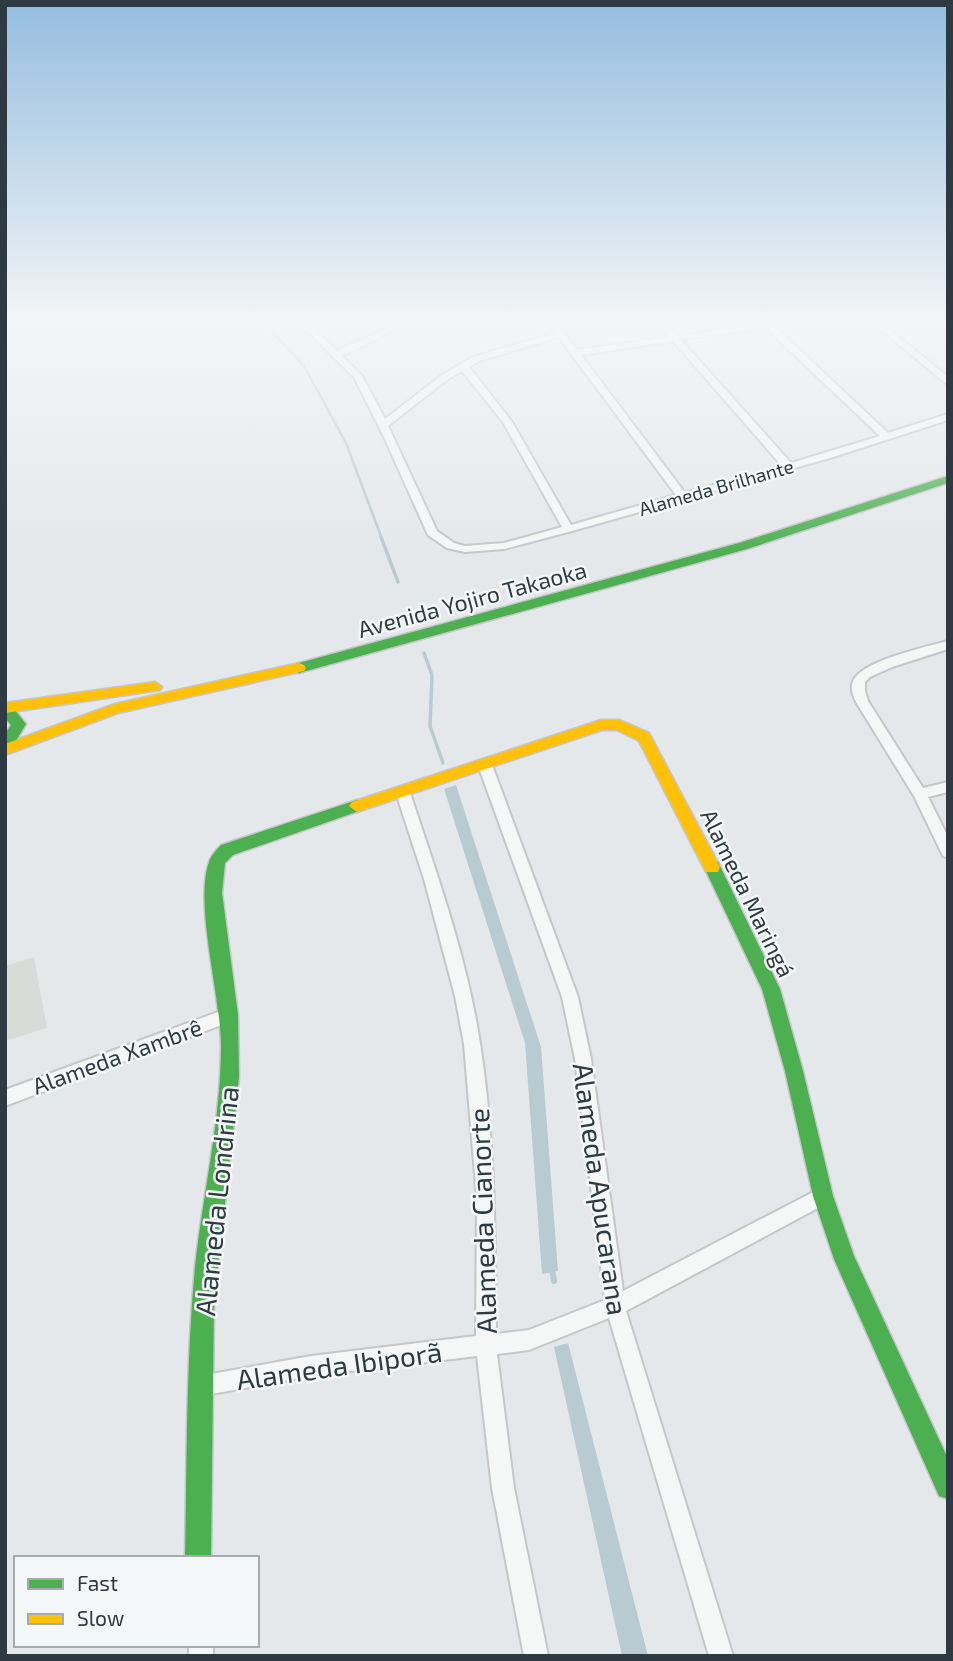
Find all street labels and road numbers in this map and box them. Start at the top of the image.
street label: Alameda Brilhante [636,454,796,520]
street label: Avenida Yojiro Takaoka [354,555,590,643]
street label: Alameda Maringá [695,804,801,982]
street label: Alameda Xambrê [28,1012,206,1100]
street label: Alameda Apucarana [566,1061,636,1317]
street label: Alameda Londrina [187,1085,245,1317]
street label: Alameda Cianorte [461,1108,503,1334]
street label: Alameda Ibiporã [234,1334,444,1396]

